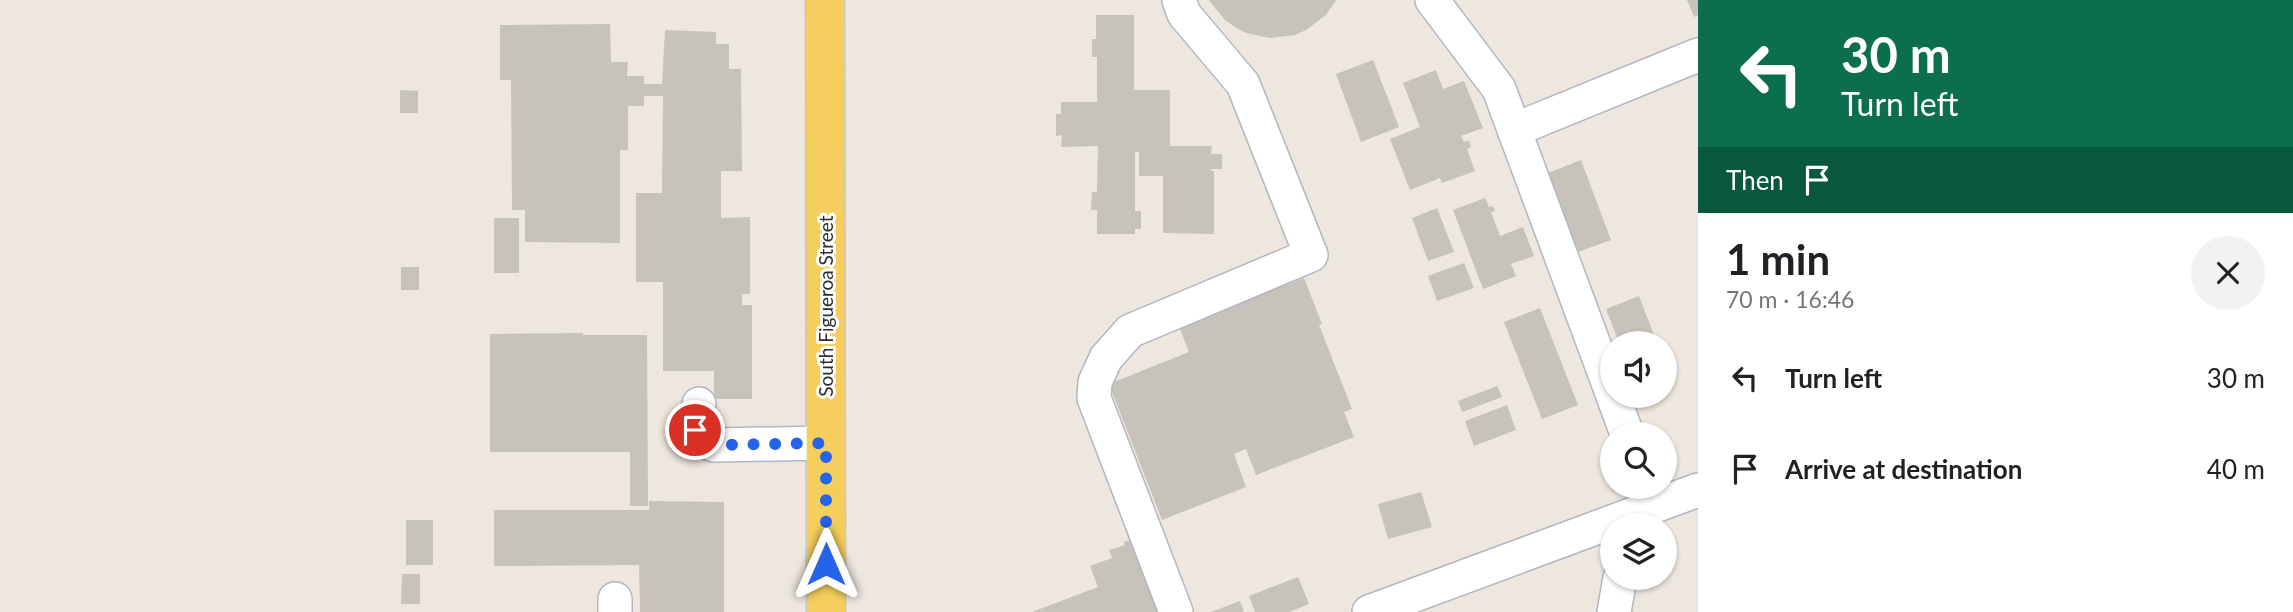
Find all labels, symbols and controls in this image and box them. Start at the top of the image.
text: 30 m [1841,25,1951,83]
icon: left [1726,28,1817,119]
text: Turn left [1841,84,1958,123]
icon: arrive [1798,161,1836,199]
text: Then [1726,164,1784,196]
street label: South Figueroa Street [814,215,837,397]
text: 1 min [1726,234,1830,284]
button: close [2191,236,2265,310]
text: 70 m · 16:46 [1726,285,1854,313]
map controls [1600,331,1677,590]
button: sound [1600,331,1677,408]
icon: left [1726,359,1764,397]
text: Turn left [1785,362,1882,394]
text: 30 m [2207,362,2265,394]
pin [665,400,725,460]
icon: arrive [676,411,714,449]
button: search [1600,422,1677,499]
icon: arrive [1726,450,1764,488]
text: Arrive at destination [1785,453,2022,485]
text: 40 m [2207,453,2265,485]
button: layers [1600,513,1677,590]
position arrow [789,527,863,601]

